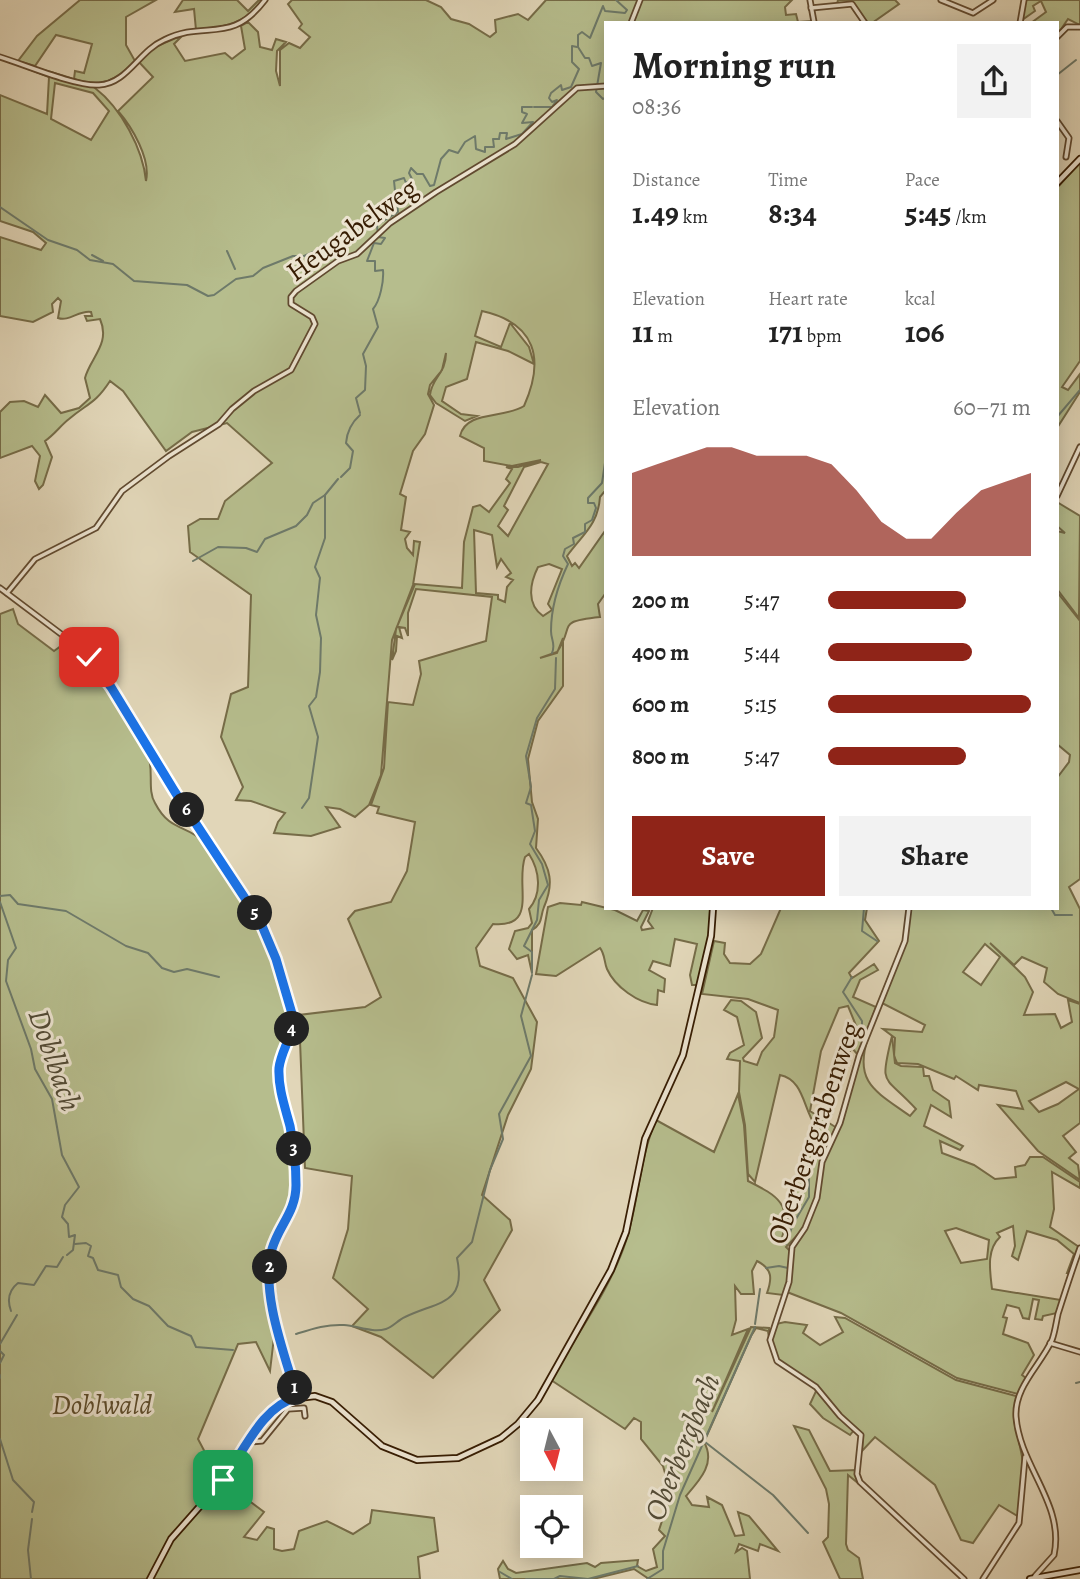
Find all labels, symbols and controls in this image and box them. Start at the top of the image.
text: Morning run [632,39,836,91]
button: share [957,44,1031,118]
text: 08:36 [632,91,681,122]
text: Distance [632,167,700,193]
text: Time [768,167,808,193]
text: Pace [905,167,940,193]
street label: Heugabelweg [278,169,426,291]
text: 1.49 [632,193,679,233]
text: 8:34 [768,193,817,233]
text: 5:45 [905,193,952,233]
text: km [679,204,708,230]
text: /km [952,204,987,230]
text: Elevation [632,286,705,312]
text: Heart rate [768,286,848,312]
text: kcal [905,286,935,312]
text: 11 [632,312,653,352]
text: 171 [768,312,803,352]
text: 106 [905,312,945,352]
text: m [653,323,673,349]
text: bpm [803,323,842,349]
text: Elevation [632,392,720,423]
text: 60–71 m [953,392,1031,423]
text: 200 m [632,585,690,616]
text: 5:47 [744,585,779,616]
pin [59,627,119,687]
text: 400 m [632,637,689,668]
text: 5:44 [744,637,780,668]
icon: check [70,638,108,676]
text: 600 m [632,689,689,720]
text: 5:15 [744,689,777,720]
text: 800 m [632,741,689,772]
text: 5:47 [744,741,779,772]
pin: 6 [170,792,204,828]
text: 6 [182,796,191,822]
button: Save [632,816,825,896]
button: Share [839,816,1031,896]
pin: 5 [238,895,272,930]
text: 5 [250,899,259,925]
water label: Doblbach [19,1003,91,1117]
pin: 4 [274,1012,310,1046]
text: 4 [287,1015,296,1041]
street label: Oberberggrabenweg [758,1017,870,1249]
pin: 3 [276,1132,312,1166]
text: 3 [289,1135,298,1161]
pin: 2 [252,1250,288,1284]
text: 2 [265,1253,274,1279]
water label: Oberbergbach [634,1368,730,1526]
pin: 1 [278,1370,312,1406]
text: 1 [291,1374,298,1400]
park label: Doblwald [52,1386,152,1424]
north arrow [520,1418,583,1480]
map controls [520,1418,583,1558]
pin [193,1450,253,1510]
icon: arrive [204,1461,242,1499]
button: locate [520,1495,583,1558]

